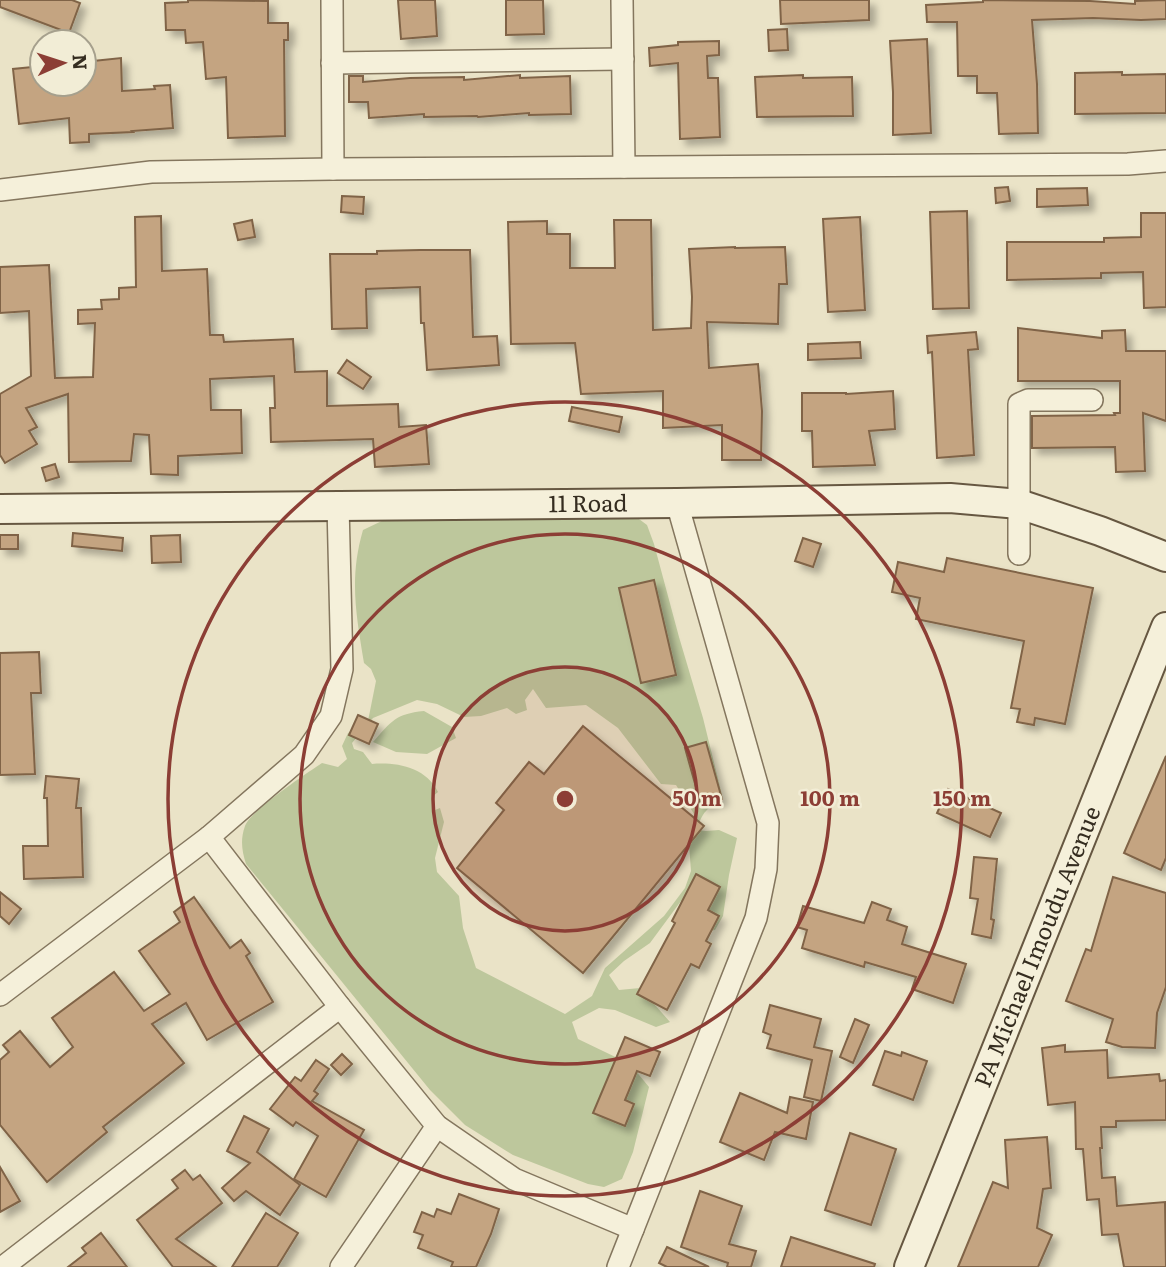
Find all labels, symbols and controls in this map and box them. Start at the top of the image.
north arrow [28,28,98,98]
text: N [67,53,95,71]
street label: 11 Road [548,484,628,519]
text: 50 m [672,781,722,812]
text: 100 m [800,781,860,812]
text: 150 m [933,781,991,812]
centre of rings [553,787,577,811]
street label: PA Michael Imoudu Avenue [964,800,1108,1092]

